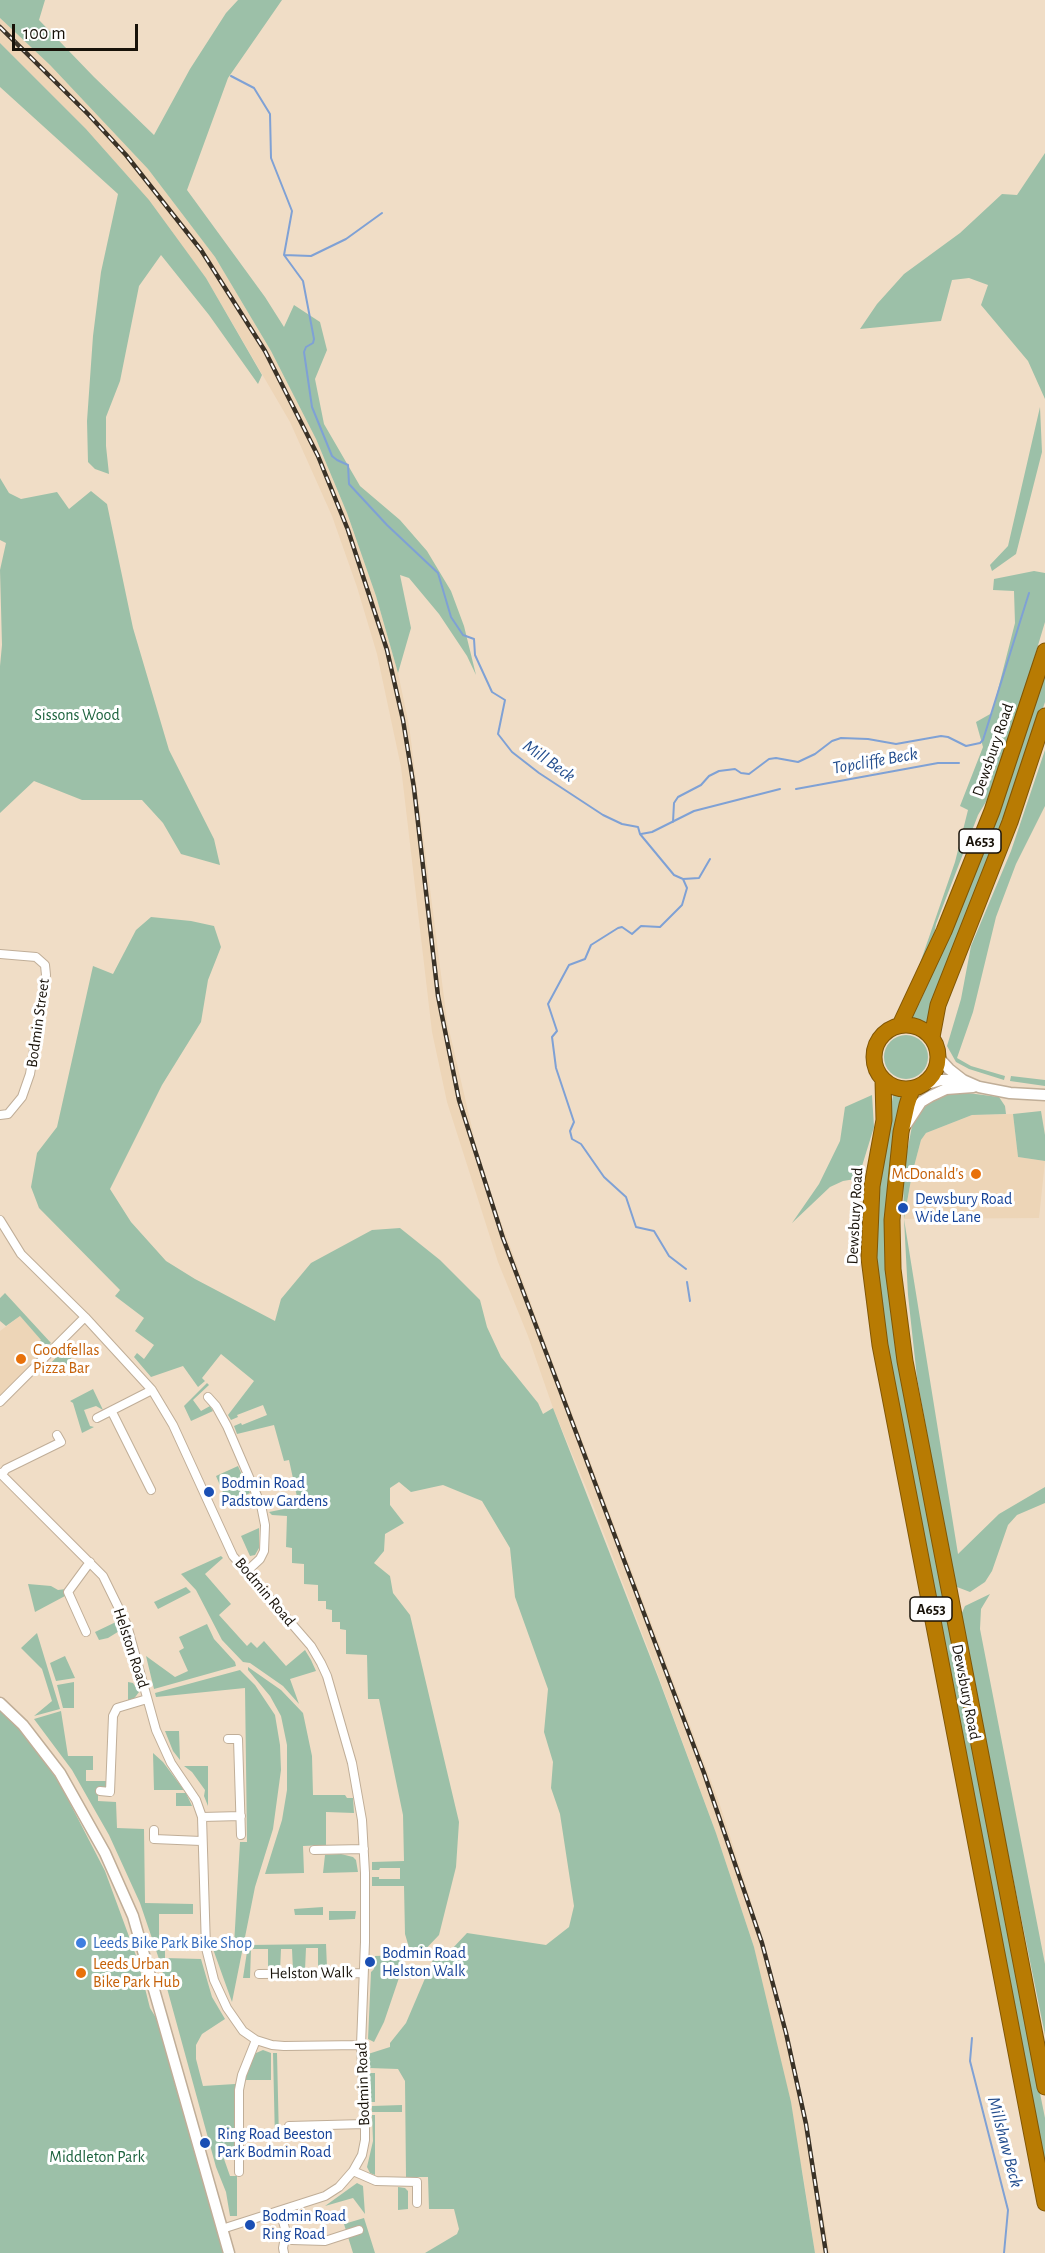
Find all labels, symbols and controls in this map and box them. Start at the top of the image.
scale bar [15,12,141,50]
text: 100 m [23,25,66,43]
street label: Dewsbury Road [968,701,1018,799]
park label: Sissons Wood [34,705,120,725]
water label: Mill Beck [519,735,579,787]
water label: Topcliffe Beck [831,743,919,779]
road number: A653 [959,829,1001,853]
street label: Bodmin Street [22,977,54,1069]
place label: McDonald's [892,1164,964,1184]
street label: Dewsbury Road [843,1167,867,1265]
marker: McDonald's [969,1167,983,1181]
place label: Dewsbury Road Wide Lane [915,1189,1012,1227]
marker: Dewsbury Road Wide Lane [896,1201,910,1215]
place label: Goodfellas Pizza Bar [33,1340,99,1378]
marker: Goodfellas Pizza Bar [14,1352,28,1366]
place label: Bodmin Road Padstow Gardens [221,1473,328,1511]
marker: Bodmin Road Padstow Gardens [202,1485,216,1499]
street label: Bodmin Road [231,1554,299,1630]
road number: A653 [910,1597,952,1621]
street label: Helston Road [109,1605,153,1691]
street label: Dewsbury Road [947,1642,985,1742]
place label: Leeds Bike Park Bike Shop [93,1933,252,1953]
marker: Leeds Bike Park Bike Shop [74,1936,88,1950]
place label: Bodmin Road Helston Walk [382,1943,466,1981]
place label: Leeds Urban Bike Park Hub [93,1954,180,1992]
marker: Bodmin Road Helston Walk [363,1955,377,1969]
street label: Helston Walk [269,1963,353,1983]
marker: Leeds Urban Bike Park Hub [74,1966,88,1980]
street label: Bodmin Road [352,2042,374,2126]
water label: Millshaw Beck [983,2094,1027,2190]
place label: Ring Road Beeston Park Bodmin Road [217,2124,333,2162]
marker: Ring Road Beeston Park Bodmin Road [198,2136,212,2150]
park label: Middleton Park [49,2147,145,2167]
place label: Bodmin Road Ring Road [262,2206,346,2244]
marker: Bodmin Road Ring Road [243,2218,257,2232]

